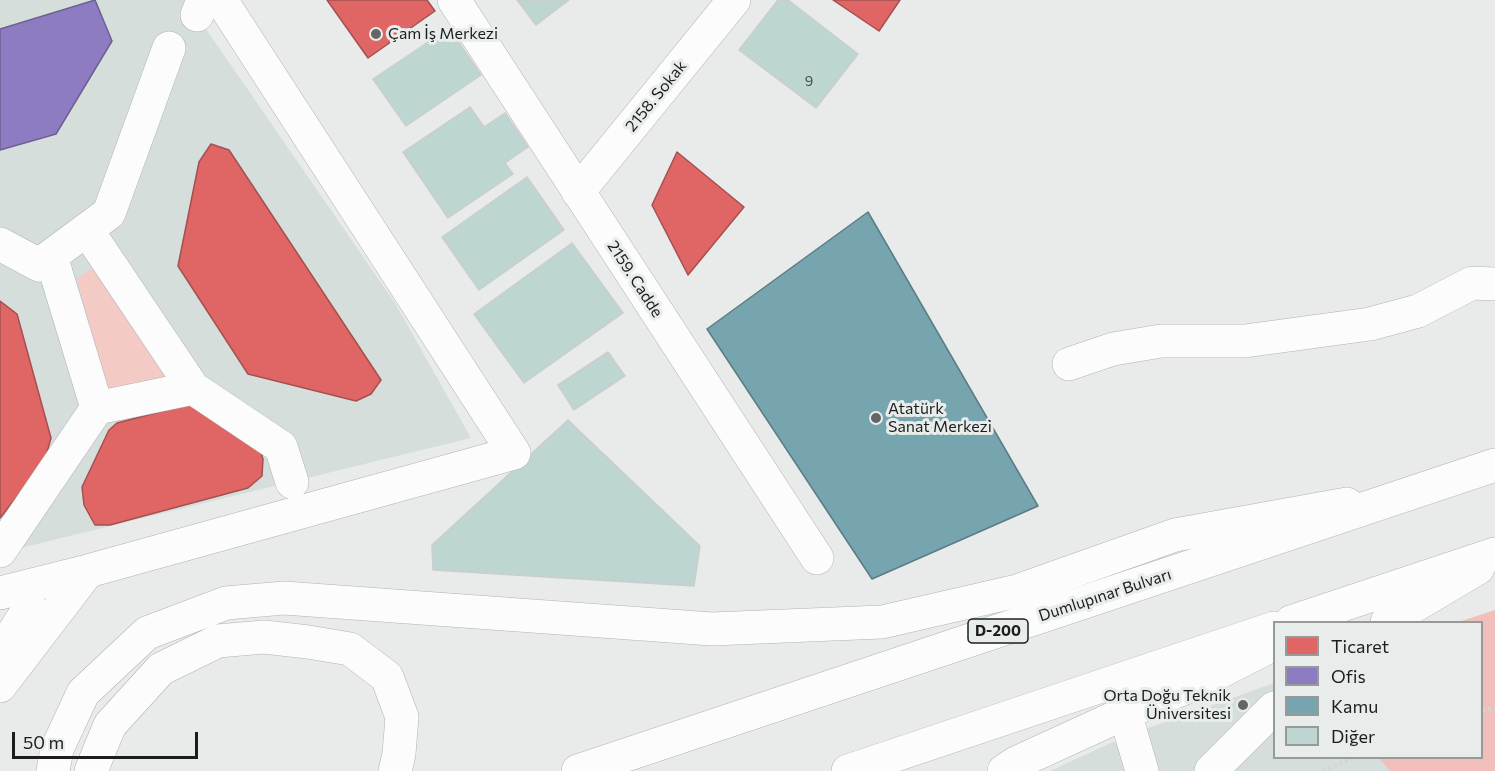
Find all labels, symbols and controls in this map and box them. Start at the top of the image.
place label: Çam İş Merkezi [388,24,498,44]
marker: Çam İş Merkezi [369,27,383,41]
street label: 2158. Sokak [622,57,690,135]
house number: 9 [805,73,813,89]
street label: 2159. Cadde [603,237,667,321]
place label: Atatürk Sanat Merkezi [888,399,992,437]
marker: Atatürk Sanat Merkezi [869,411,883,425]
street label: Dumlupınar Bulvarı [1036,564,1174,626]
road number: D-200 [968,619,1028,643]
legend [1273,621,1483,759]
text: Ticaret [1331,635,1389,657]
text: Ofis [1331,665,1366,687]
place label: Orta Doğu Teknik Üniversitesi [1103,686,1231,724]
text: Kamu [1331,695,1378,717]
marker: Orta Doğu Teknik Üniversitesi [1236,698,1250,712]
scale bar [15,720,201,758]
text: Diğer [1331,725,1375,747]
text: 50 m [23,731,64,753]

